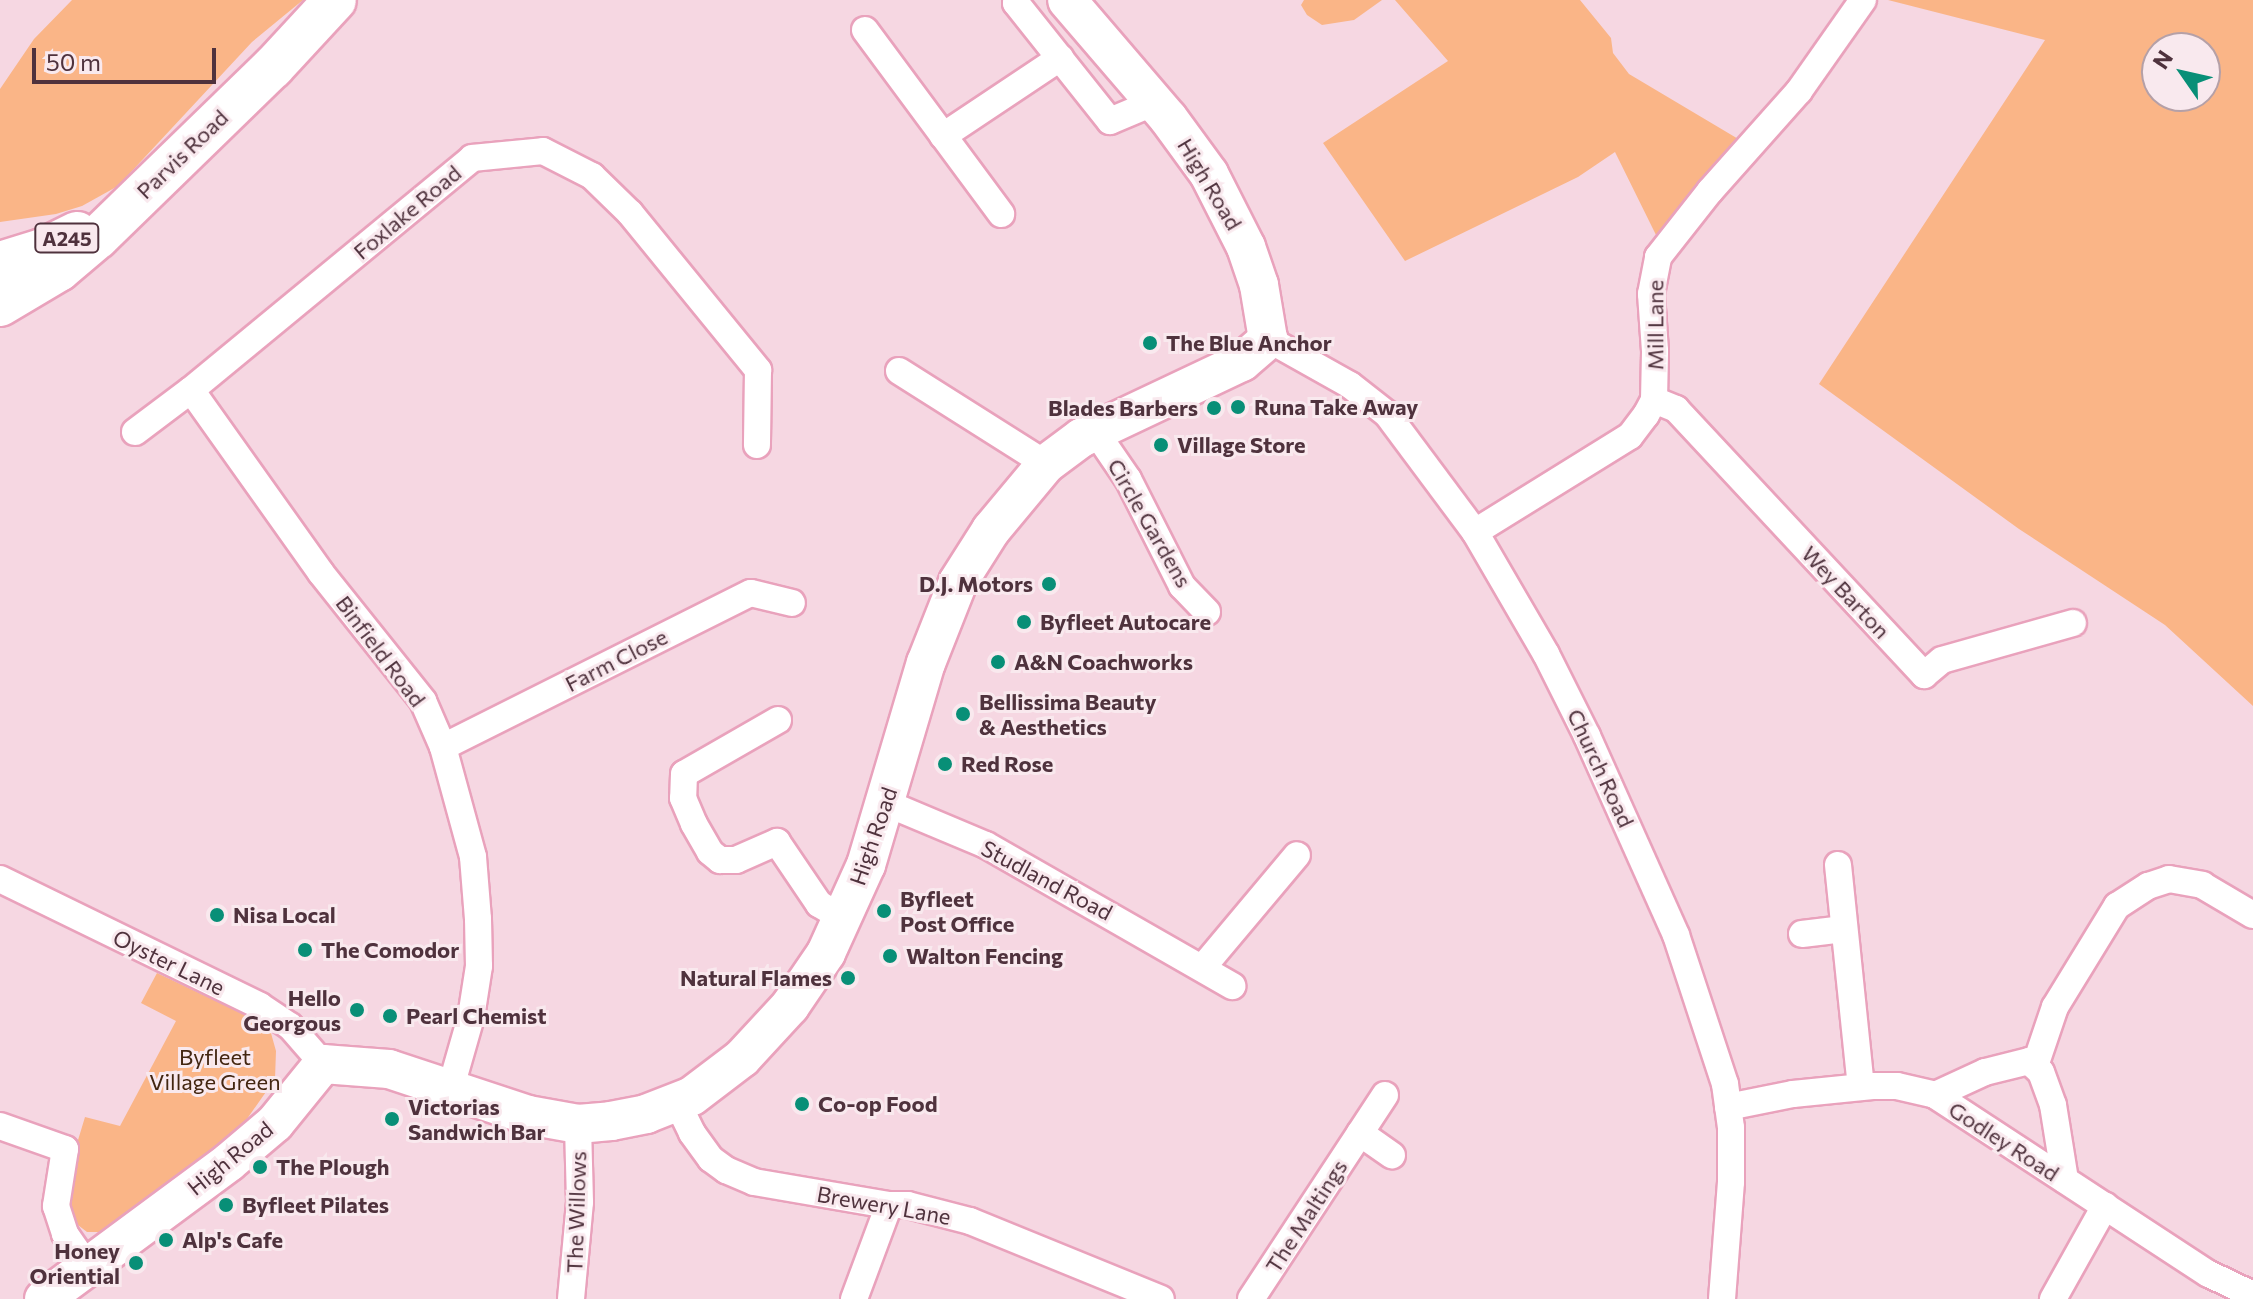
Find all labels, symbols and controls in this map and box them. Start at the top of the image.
scale bar [36,32,220,82]
north arrow [2141,32,2221,112]
text: N [2147,45,2178,74]
text: 50 m [46,47,101,76]
street label: Parvis Road [131,104,233,204]
street label: High Road [1172,133,1248,235]
street label: Foxlake Road [348,159,466,265]
road number: A245 [33,222,101,254]
street label: Mill Lane [1642,280,1668,370]
place label: The Blue Anchor [1166,330,1332,356]
marker: The Blue Anchor [1141,334,1159,352]
place label: Runa Take Away [1254,394,1418,420]
place label: Blades Barbers [1048,395,1198,421]
marker: Runa Take Away [1229,398,1247,416]
marker: Blades Barbers [1205,399,1223,417]
place label: Village Store [1177,432,1306,458]
marker: Village Store [1152,436,1170,454]
street label: Circle Gardens [1102,454,1198,592]
street label: Wey Barton [1796,540,1896,644]
place label: D.J. Motors [919,571,1033,597]
marker: D.J. Motors [1040,575,1058,593]
street label: Binfield Road [331,590,431,712]
place label: Byfleet Autocare [1040,609,1211,635]
marker: Byfleet Autocare [1015,613,1033,631]
street label: Farm Close [561,623,671,697]
place label: A&N Coachworks [1014,649,1193,675]
marker: A&N Coachworks [989,653,1007,671]
place label: Bellissima Beauty & Aesthetics [979,688,1156,740]
marker: Bellissima Beauty & Aesthetics [954,705,972,723]
street label: Church Road [1562,705,1640,831]
place label: Red Rose [961,751,1053,777]
marker: Red Rose [936,755,954,773]
street label: High Road [844,783,902,889]
street label: Studland Road [977,834,1117,926]
place label: Byfleet Post Office [900,885,1014,936]
place label: Nisa Local [233,902,336,928]
marker: Byfleet Post Office [875,902,893,920]
marker: Nisa Local [208,906,226,924]
street label: Oyster Lane [109,924,229,1000]
place label: The Comodor [321,937,459,963]
marker: The Comodor [296,941,314,959]
place label: Walton Fencing [906,943,1063,969]
marker: Walton Fencing [881,947,899,965]
place label: Natural Flames [680,965,832,991]
marker: Natural Flames [839,969,857,987]
place label: Hello Georgous [243,984,341,1036]
marker: Hello Georgous [348,1001,366,1019]
place label: Pearl Chemist [406,1003,547,1029]
marker: Pearl Chemist [381,1007,399,1025]
park label: Byfleet Village Green [149,1043,281,1094]
place label: Co-op Food [818,1091,938,1117]
place label: Victorias Sandwich Bar [408,1093,546,1144]
marker: Co-op Food [793,1095,811,1113]
street label: Godley Road [1944,1096,2064,1186]
marker: Victorias Sandwich Bar [383,1110,401,1128]
street label: High Road [182,1116,278,1200]
street label: The Willows [561,1151,591,1273]
place label: The Plough [276,1154,389,1180]
street label: The Maltings [1260,1154,1352,1278]
marker: The Plough [251,1158,269,1176]
street label: Brewery Lane [815,1180,953,1230]
place label: Byfleet Pilates [242,1192,389,1218]
marker: Byfleet Pilates [217,1196,235,1214]
place label: Alp's Cafe [182,1227,283,1253]
marker: Alp's Cafe [157,1231,175,1249]
place label: Honey Oriential [30,1237,120,1288]
marker: Honey Oriential [127,1254,145,1272]

